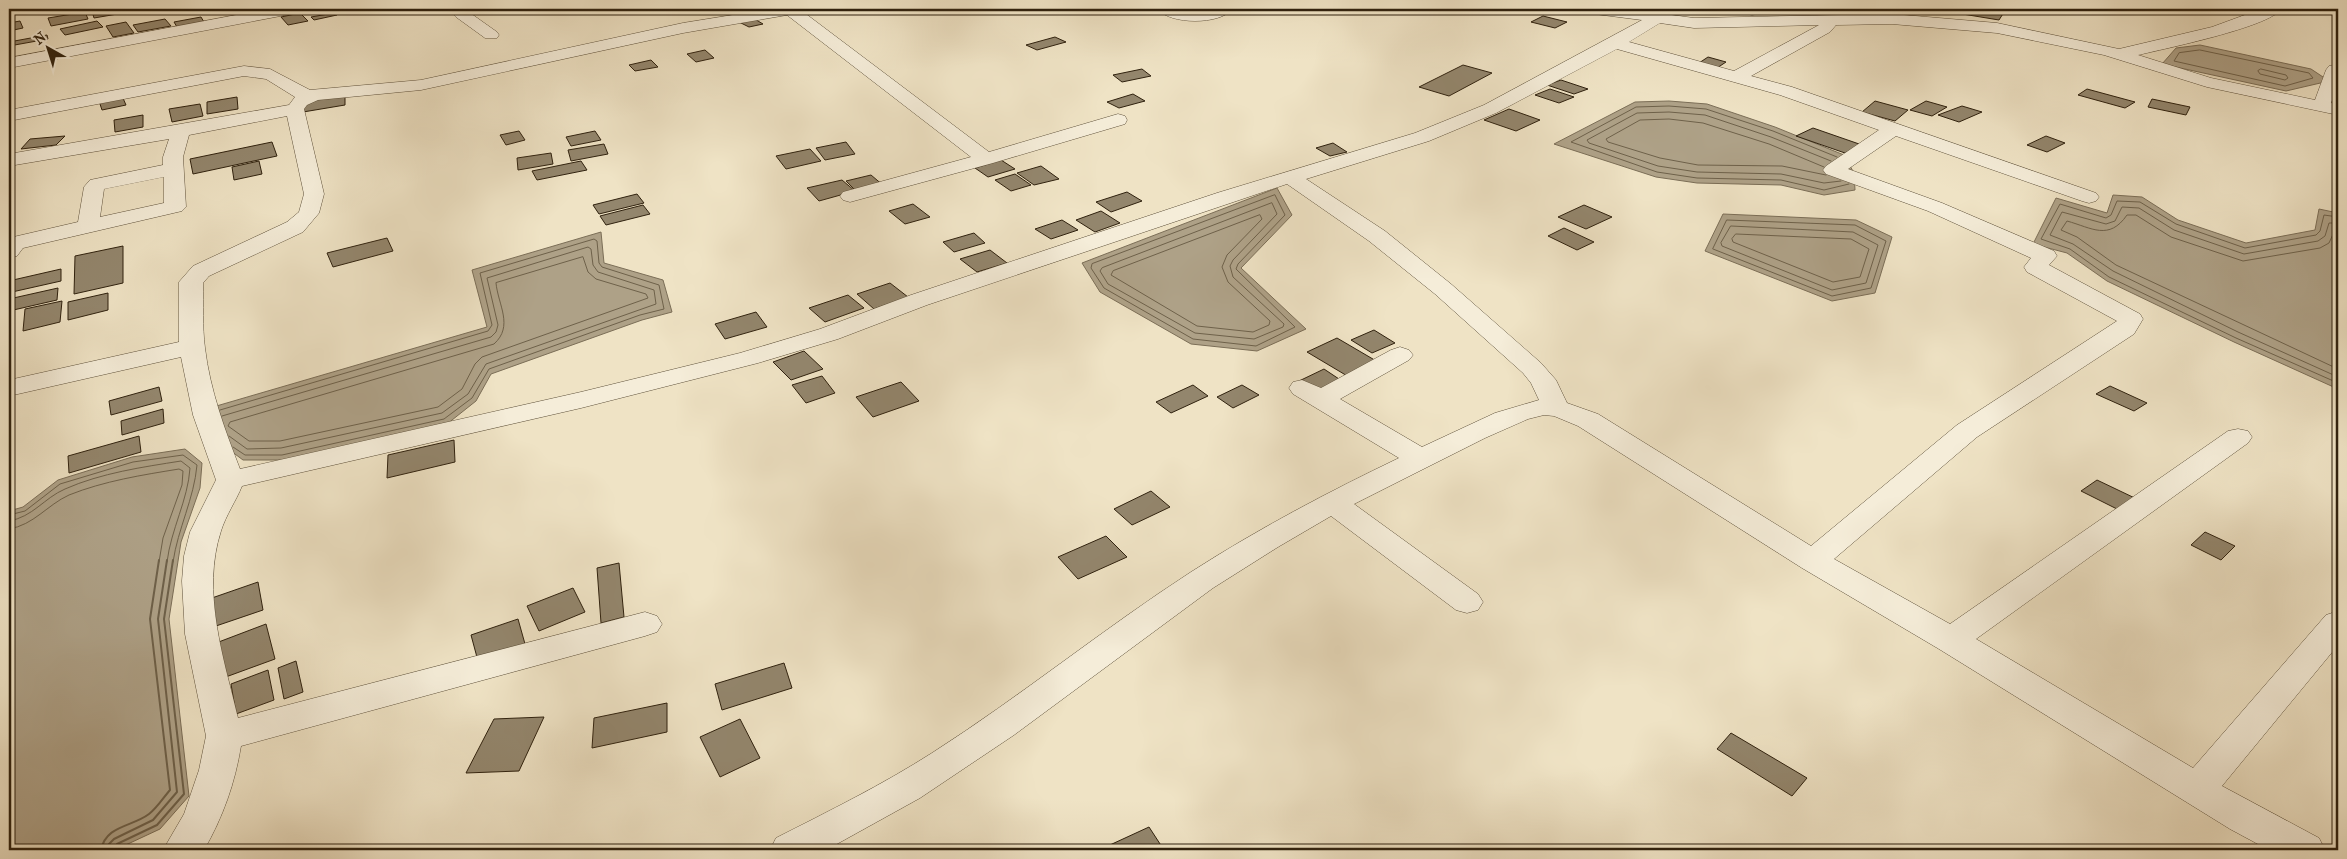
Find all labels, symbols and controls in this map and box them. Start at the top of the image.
north arrow [22,22,72,72]
text: N [31,28,50,48]

